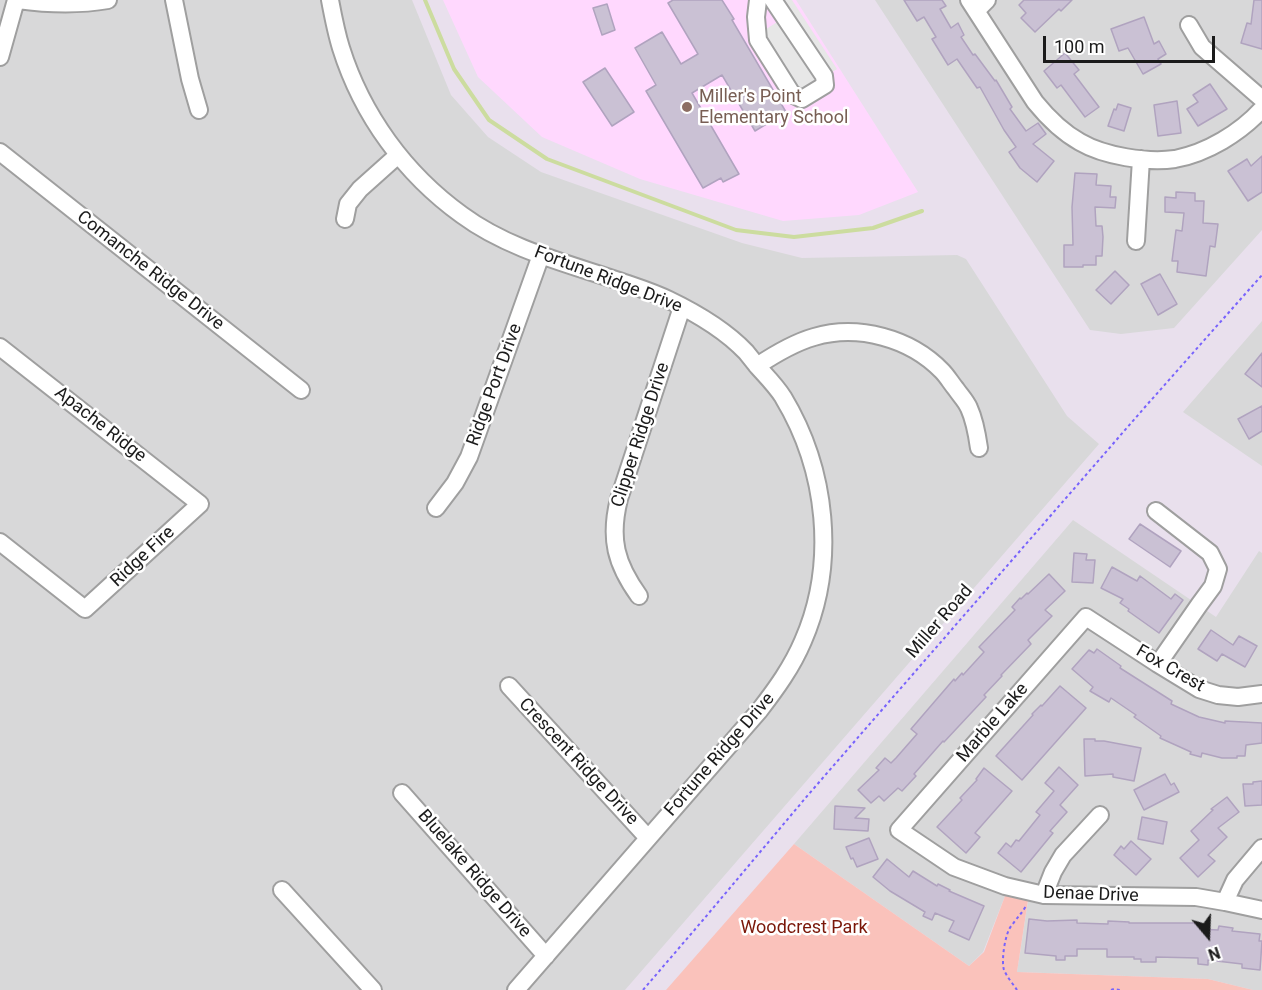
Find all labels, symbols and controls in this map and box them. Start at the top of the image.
scale bar [1046,24,1218,62]
text: 100 m [1054,36,1105,57]
place label: Miller's Point Elementary School [699,86,848,128]
marker: Miller's Point Elementary School [680,100,694,114]
street label: Comanche Ridge Drive [72,207,228,335]
street label: Fortune Ridge Drive [531,242,685,318]
street label: Ridge Port Drive [463,321,527,449]
street label: Clipper Ridge Drive [607,360,675,510]
street label: Apache Ridge [50,383,150,467]
street label: Ridge Fire [107,522,179,592]
street label: Miller Road [902,581,978,663]
street label: Fox Crest [1132,641,1208,697]
street label: Marble Lake [953,679,1033,767]
street label: Fortune Ridge Drive [661,689,779,821]
street label: Crescent Ridge Drive [514,694,642,830]
street label: Bluelake Ridge Drive [413,806,535,942]
street label: Denae Drive [1043,883,1139,907]
north arrow [1178,906,1238,966]
park label: Woodcrest Park [740,917,868,939]
text: N [1206,943,1222,964]

